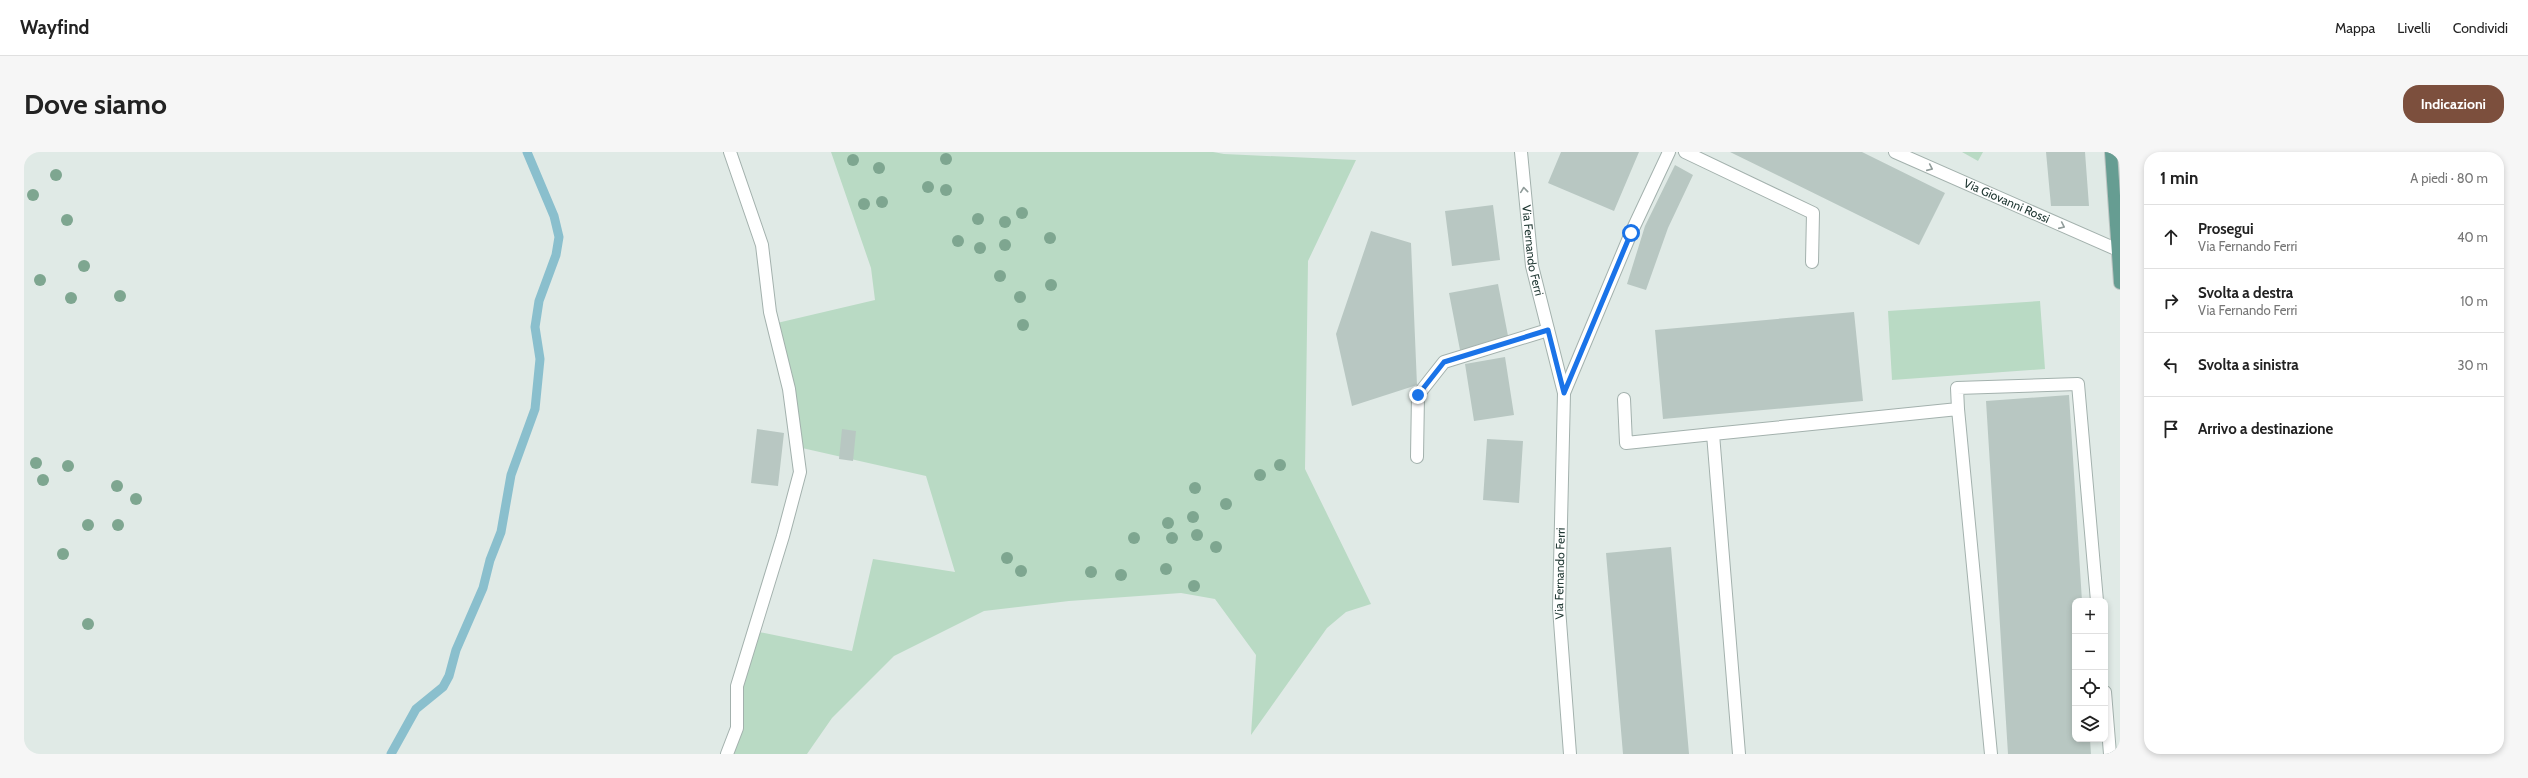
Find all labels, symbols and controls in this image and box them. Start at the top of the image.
text: Wayfind [20,16,89,39]
text: Mappa [2335,19,2375,37]
text: Livelli [2397,19,2431,37]
text: Condividi [2453,19,2508,37]
button: Indicazioni [2403,85,2504,123]
text: Dove siamo [24,87,167,121]
one-way arrow [1926,163,1934,171]
text: 1 min [2160,168,2198,188]
text: A piedi · 80 m [2410,170,2488,186]
street label: Via Giovanni Rossi [1962,175,2052,226]
one-way arrow [1520,187,1529,193]
street label: Via Fernando Ferri [1519,204,1547,297]
text: Prosegui [2198,220,2254,238]
one-way arrow [2058,221,2065,229]
route start [1622,224,1640,242]
icon: ahead [2160,226,2182,248]
text: 40 m [2457,229,2488,245]
text: Via Fernando Ferri [2198,238,2297,254]
text: Svolta a destra [2198,284,2293,302]
icon: right [2160,290,2182,312]
text: 10 m [2460,293,2488,309]
text: Via Fernando Ferri [2198,302,2297,318]
icon: left [2160,354,2182,376]
text: Svolta a sinistra [2198,356,2299,374]
text: 30 m [2458,357,2488,373]
route end [1409,386,1427,404]
icon: arrive [2160,418,2182,440]
text: Arrivo a destinazione [2198,420,2333,438]
street label: Via Fernando Ferri [1551,527,1568,620]
map controls [2072,598,2108,742]
button: + [2072,598,2108,634]
button: − [2072,634,2108,670]
button: locate [2072,670,2108,706]
button: layers [2072,706,2108,742]

